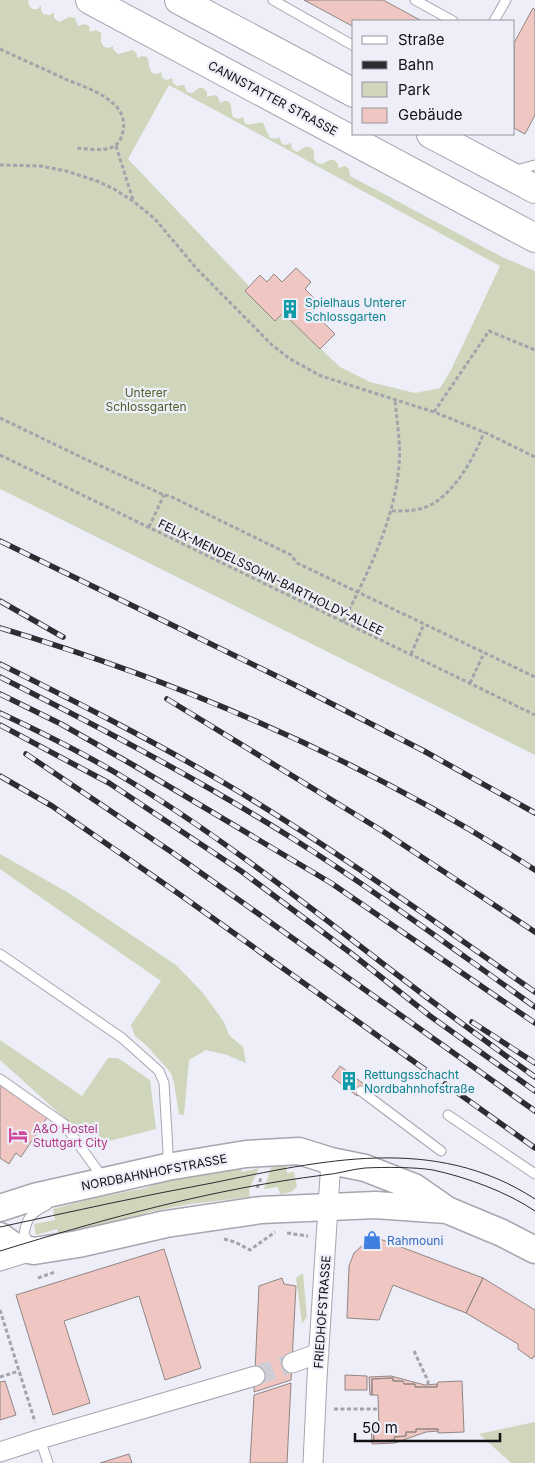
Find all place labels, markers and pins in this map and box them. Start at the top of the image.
place label: Spielhaus Unterer Schlossgarten [305,295,407,324]
building icon: Spielhaus Unterer Schlossgarten [279,298,301,320]
place label: Rettungsschacht Nordbahnhofstraße [364,1067,475,1096]
building icon: Rettungsschacht Nordbahnhofstraße [338,1070,360,1092]
place label: A&O Hostel Stuttgart City [33,1121,108,1150]
hotel icon: A&O Hostel Stuttgart City [7,1124,29,1146]
shop icon: Rahmouni [361,1229,383,1251]
place label: Rahmouni [387,1233,443,1248]

